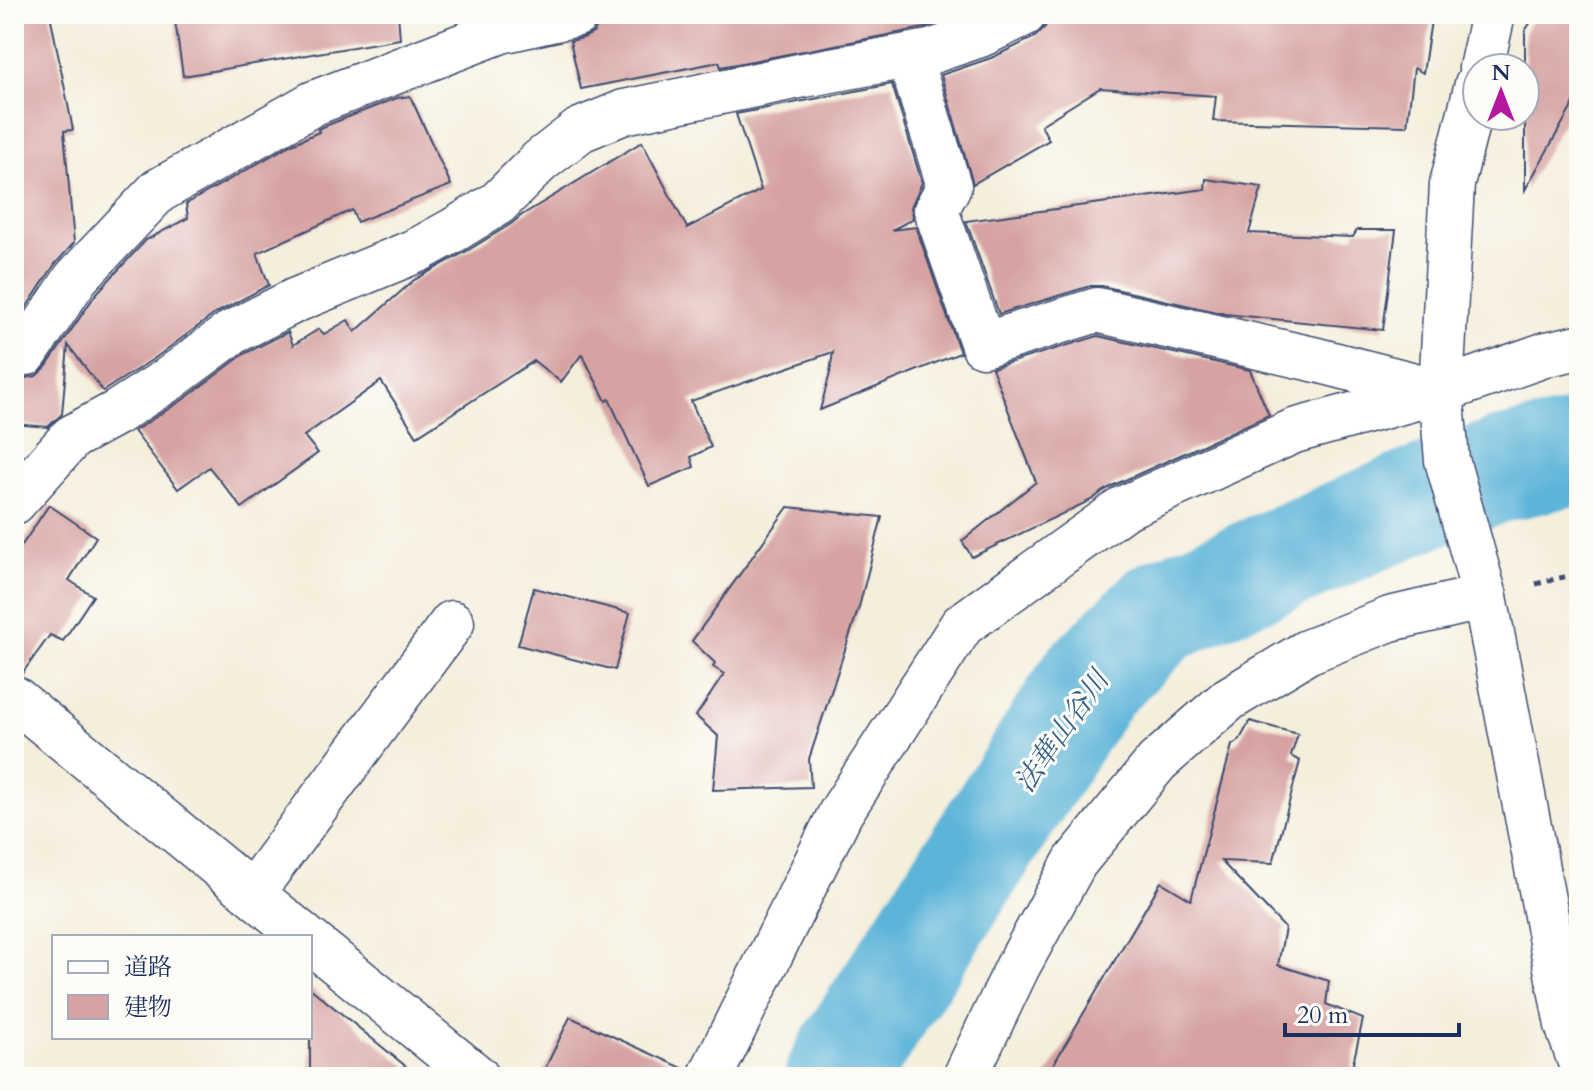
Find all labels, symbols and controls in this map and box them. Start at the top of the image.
north arrow [1461,52,1541,132]
text: N [1491,58,1511,88]
water label: 法華山谷川 [1006,661,1119,800]
legend [52,935,312,1039]
text: 道路 [124,951,172,984]
scale bar [1285,987,1459,1037]
text: 建物 [124,991,172,1024]
text: 20 m [1297,999,1349,1032]

